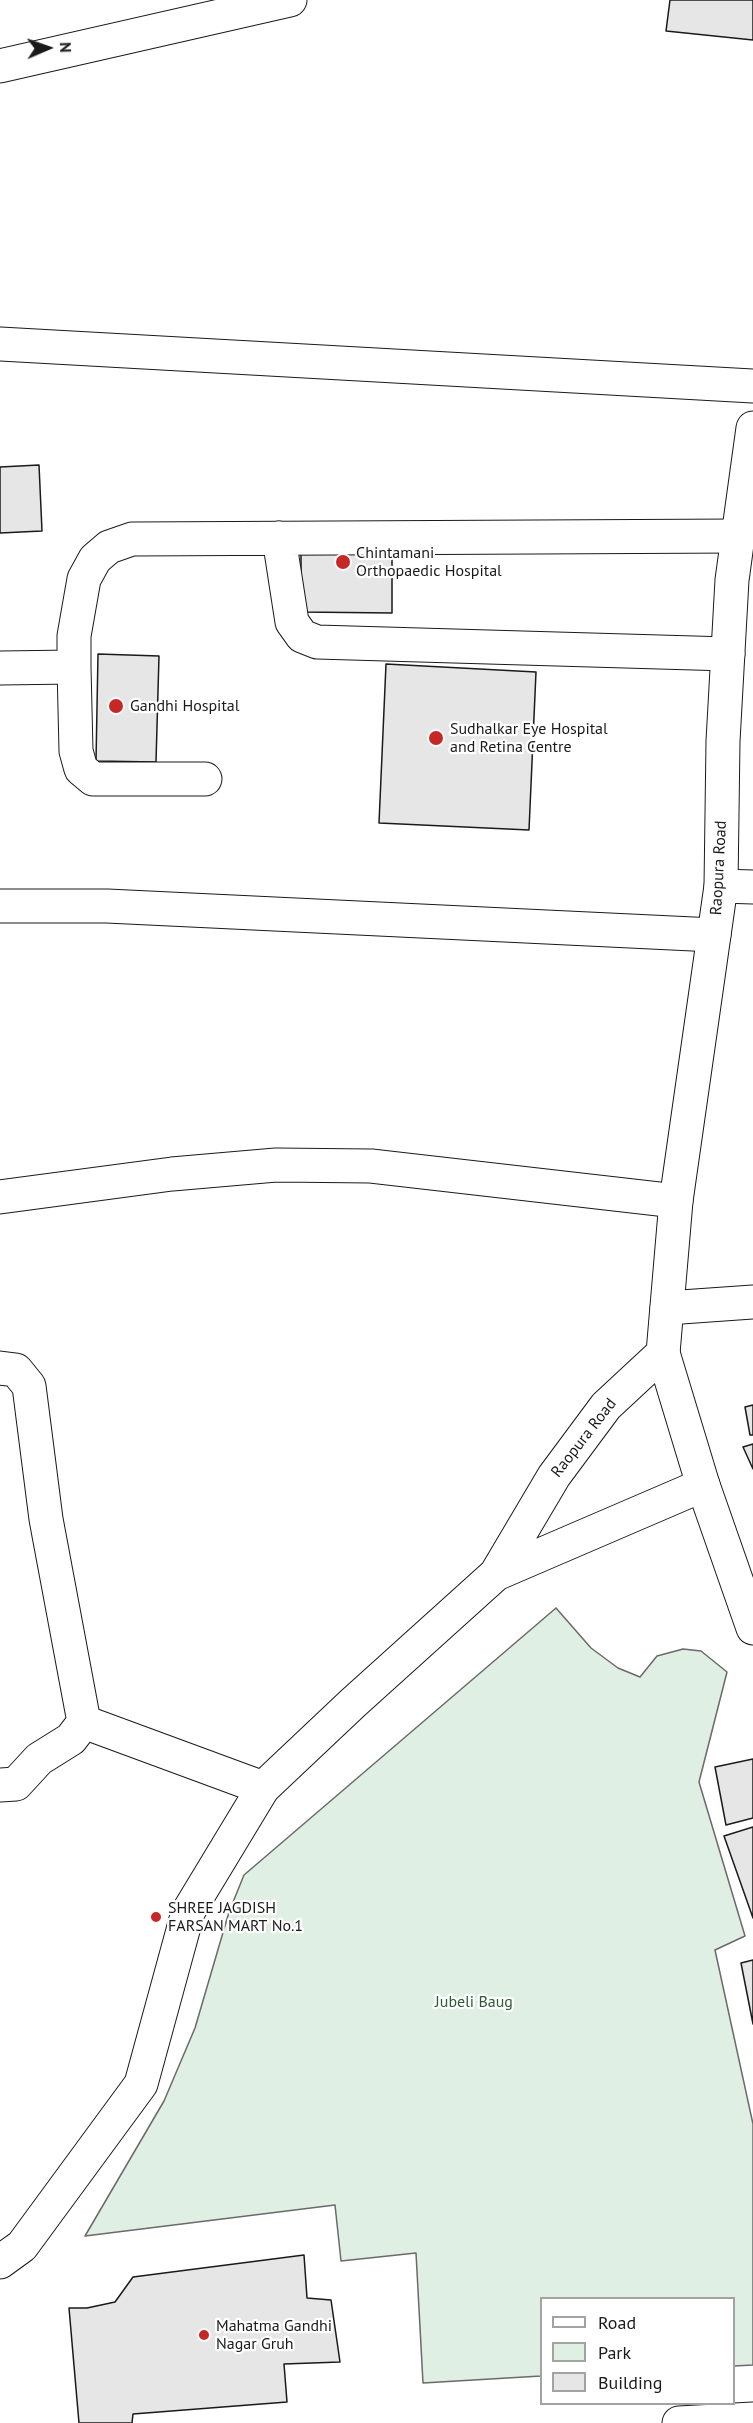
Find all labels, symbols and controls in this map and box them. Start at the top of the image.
north arrow [18,18,78,78]
text: N [56,42,76,53]
place label: Chintamani Orthopaedic Hospital [356,543,502,581]
marker: Chintamani Orthopaedic Hospital [334,553,352,571]
place label: Gandhi Hospital [130,696,239,716]
marker: Gandhi Hospital [107,697,125,715]
place label: Sudhalkar Eye Hospital and Retina Centre [450,719,608,757]
marker: Sudhalkar Eye Hospital and Retina Centre [427,729,445,747]
street label: Raopura Road [707,820,731,916]
street label: Raopura Road [547,1395,621,1481]
place label: SHREE JAGDISH FARSAN MART No.1 [168,1898,303,1936]
marker: SHREE JAGDISH FARSAN MART No.1 [149,1910,163,1924]
park label: Jubeli Baug [435,1992,513,2012]
legend [540,2297,735,2405]
text: Road [598,2311,636,2334]
place label: Mahatma Gandhi Nagar Gruh [216,2316,332,2354]
marker: Mahatma Gandhi Nagar Gruh [197,2328,211,2342]
text: Park [598,2341,631,2364]
text: Building [598,2371,662,2394]

